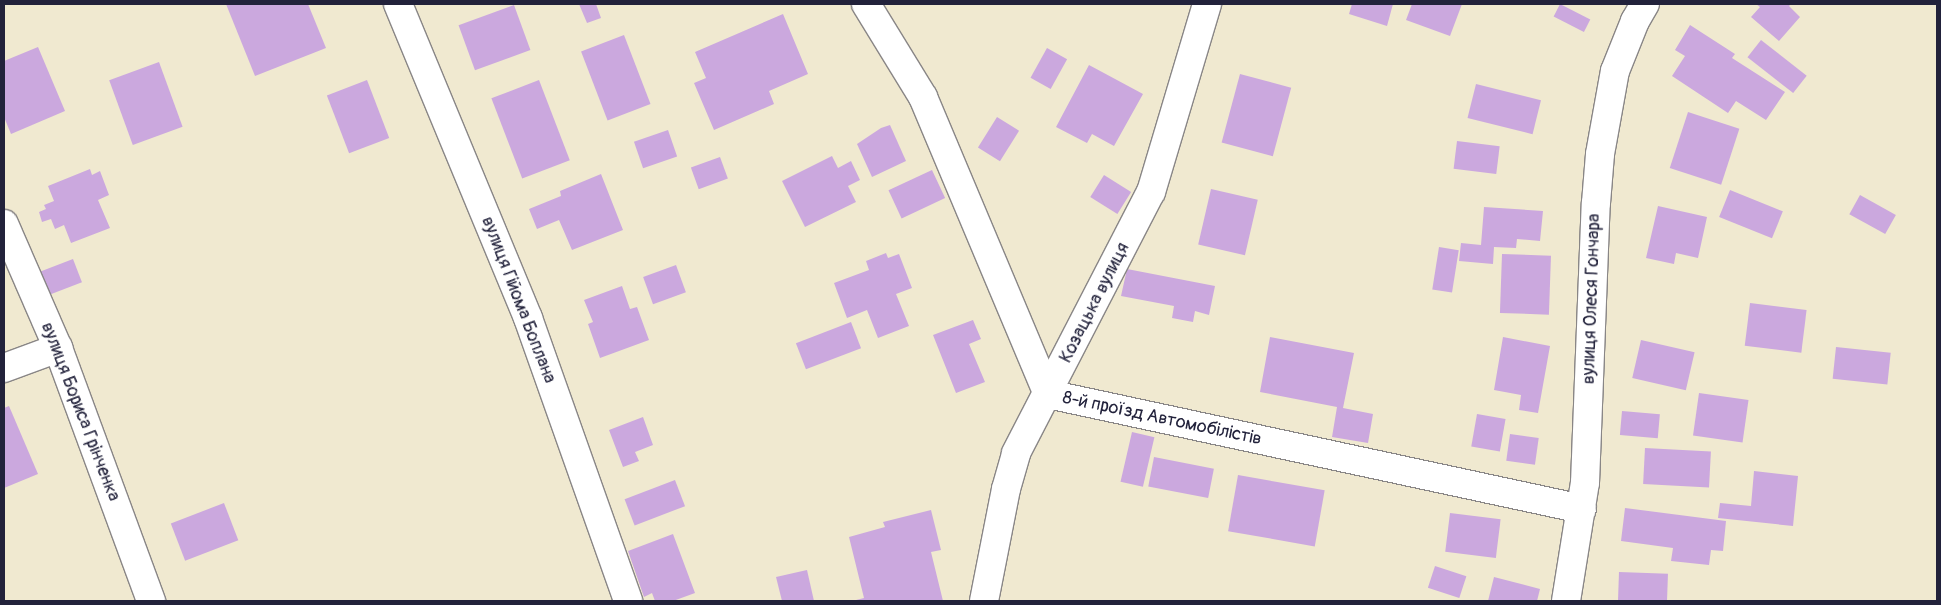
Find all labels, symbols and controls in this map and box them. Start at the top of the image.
street label: вулиця Олеся Гончара [1578,213,1606,385]
street label: вулиця Гійома Боплана [476,214,560,386]
street label: Козацька вулиця [1055,239,1135,367]
street label: вулиця Бориса Грінченка [36,319,124,505]
street label: 8-й проїзд Автомобілістів [1061,387,1263,451]

